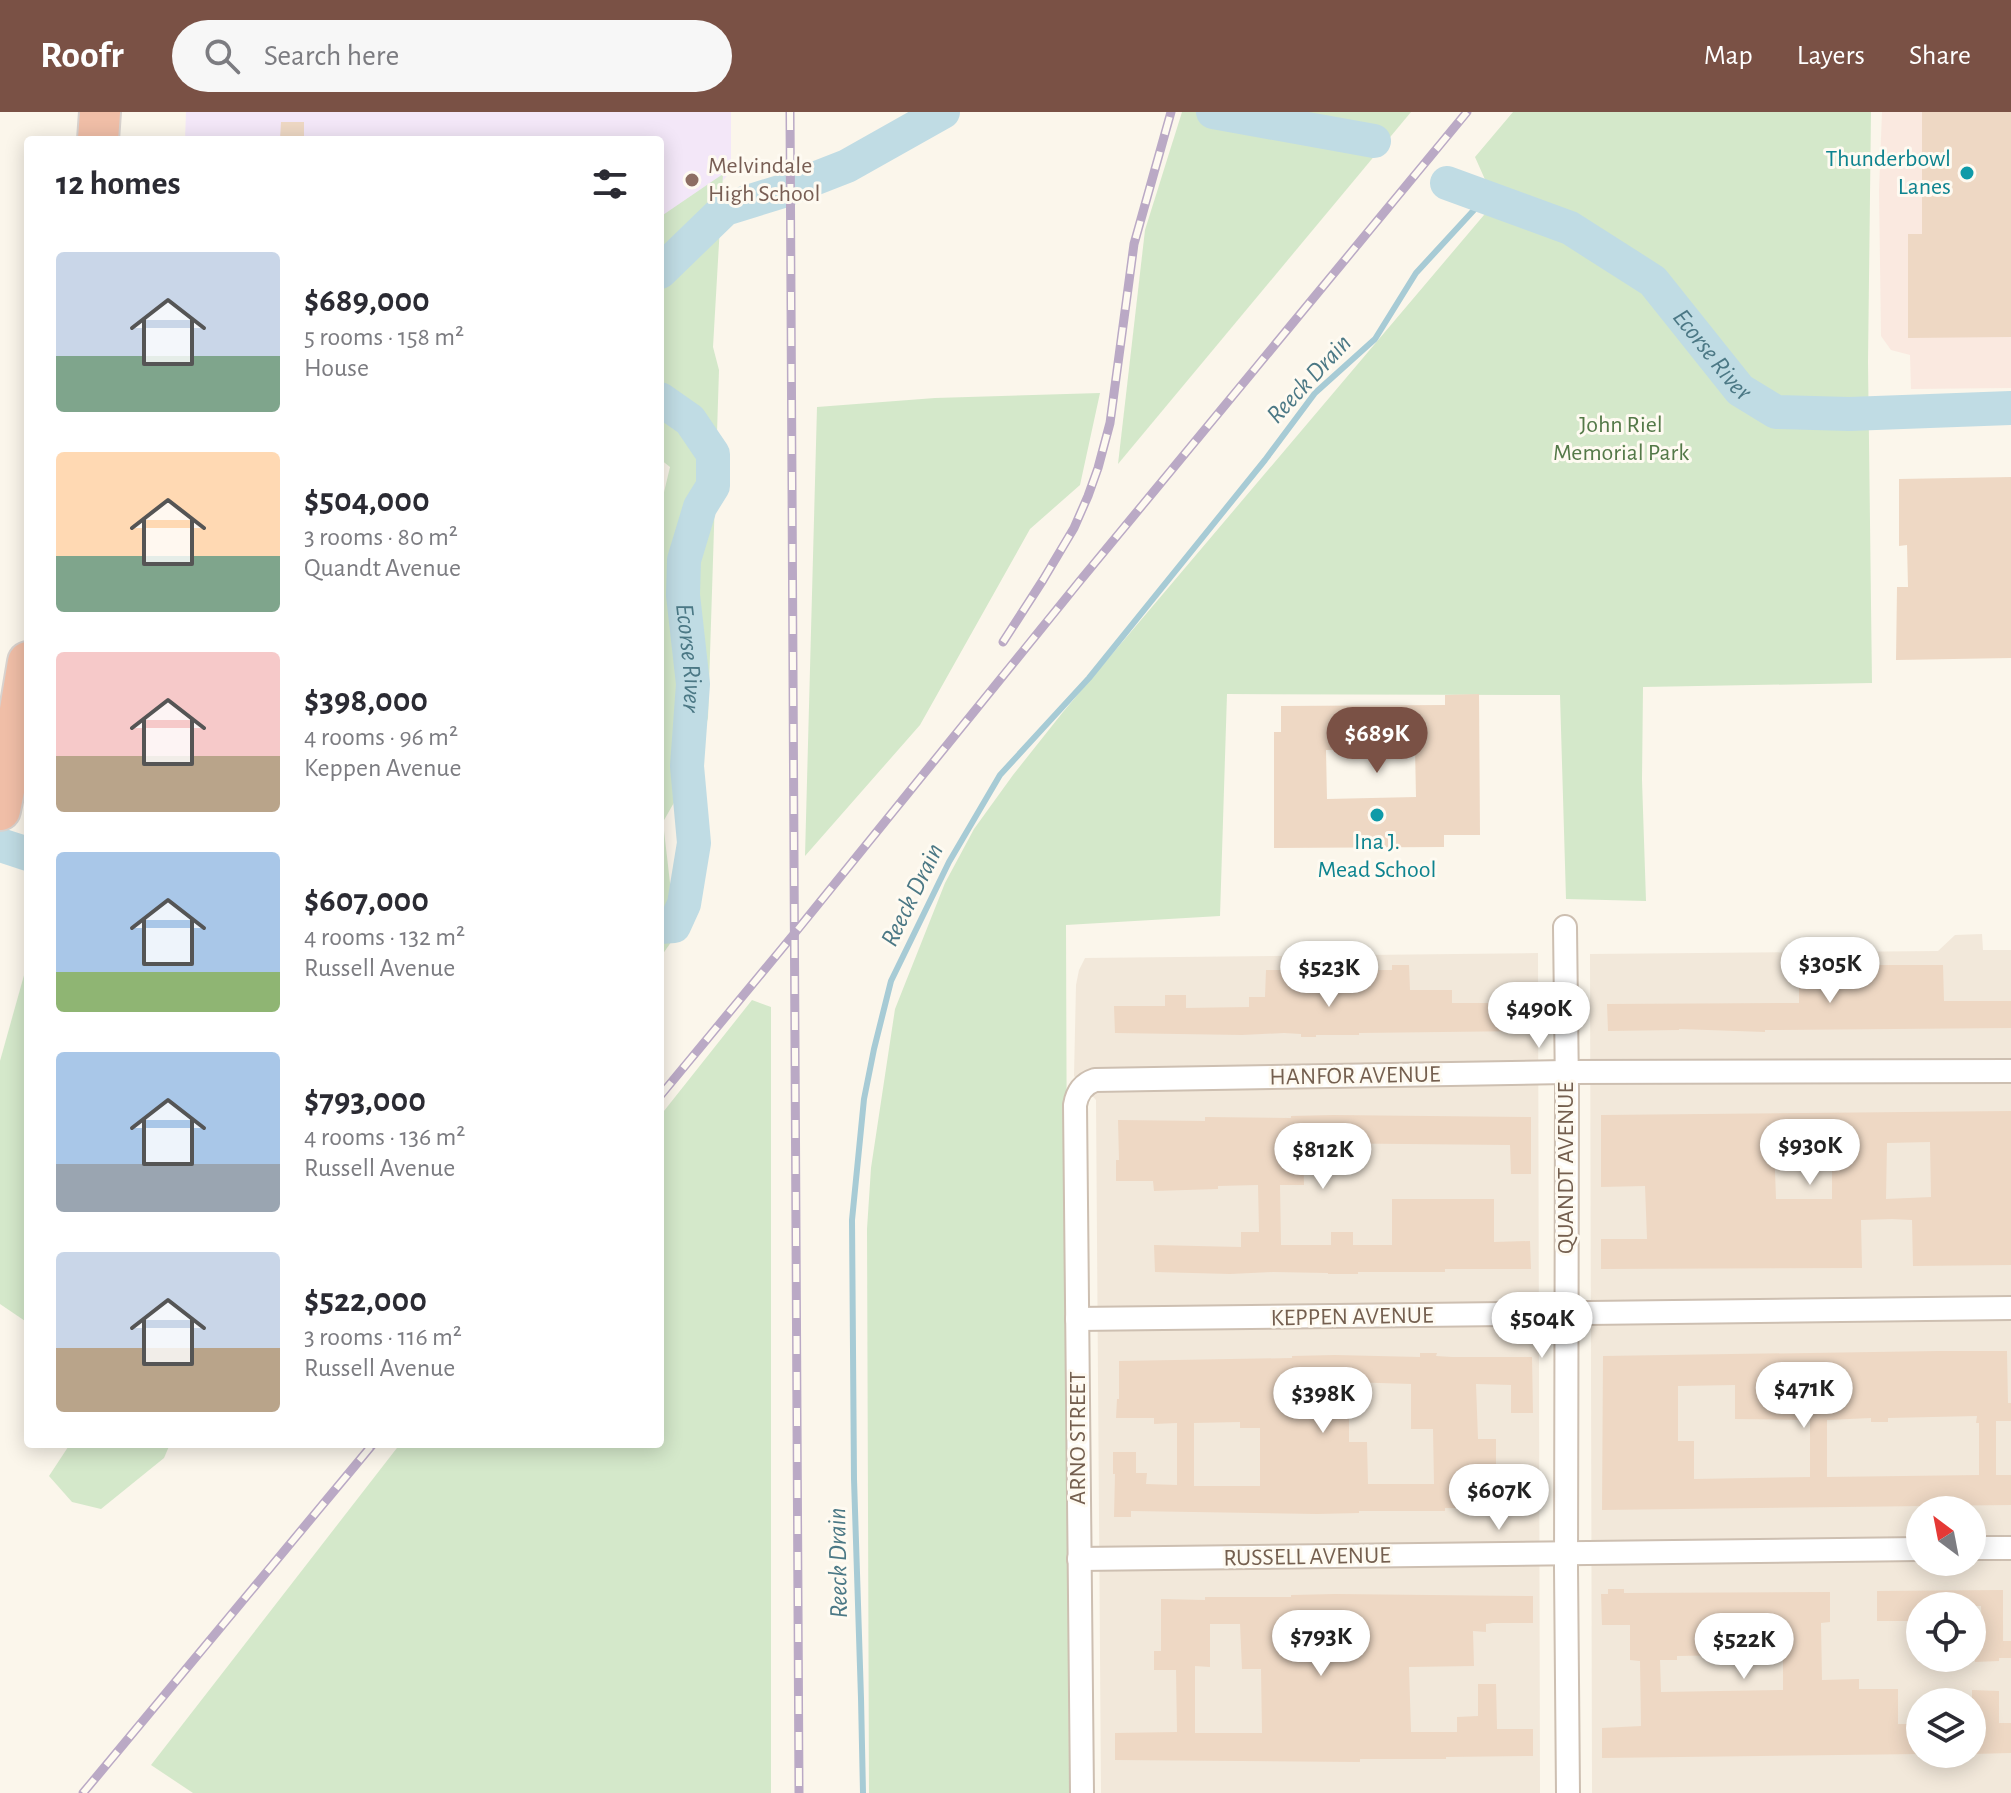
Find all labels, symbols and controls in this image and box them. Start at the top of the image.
search box [172,20,732,92]
icon: search [200,34,244,78]
text: Roofr [40,37,124,75]
text: Search here [264,41,399,71]
text: Map [1704,42,1753,70]
text: Layers [1797,42,1865,70]
text: Share [1909,42,1971,70]
place label: Thunderbowl Lanes [1825,147,1951,199]
place label: Melvindale High School [708,154,820,206]
icon: filters [588,162,632,206]
marker: Thunderbowl Lanes [1958,164,1976,182]
text: 12 homes [56,167,181,201]
marker: Melvindale High School [683,171,701,189]
icon: home [120,284,216,380]
text: $689,000 [304,284,430,318]
water label: Ecorse River [1668,304,1756,407]
text: 5 rooms · 158 m² [304,324,464,350]
water label: Reeck Drain [1262,330,1356,428]
text: House [304,355,369,381]
park label: John Riel Memorial Park [1553,413,1689,465]
icon: home [120,484,216,580]
text: $504,000 [304,484,430,518]
text: 3 rooms · 80 m² [304,524,458,550]
text: Quandt Avenue [304,555,461,581]
water label: Ecorse River [671,602,706,715]
icon: home [120,684,216,780]
text: $398,000 [304,684,428,718]
pin: $689K [1321,707,1433,775]
text: $689K [1345,720,1409,746]
text: 4 rooms · 96 m² [304,724,458,750]
text: Keppen Avenue [304,755,462,781]
marker: Ina J. Mead School [1368,806,1386,824]
place label: Ina J. Mead School [1317,830,1437,882]
water label: Reeck Drain [876,840,948,950]
icon: home [120,884,216,980]
text: $607,000 [304,884,429,918]
text: 4 rooms · 132 m² [304,924,465,950]
pin: $305K [1774,937,1886,1005]
pin: $523K [1273,941,1385,1009]
text: $305K [1799,950,1861,976]
text: $523K [1298,954,1360,980]
text: Russell Avenue [304,955,455,981]
pin: $490K [1483,982,1595,1050]
text: $490K [1506,995,1572,1021]
street label: HANFOR AVENUE [1269,1063,1441,1089]
street label: QUANDT AVENUE [1554,1082,1578,1254]
icon: home [120,1084,216,1180]
text: $793,000 [304,1084,426,1118]
pin: $930K [1754,1119,1866,1187]
pin: $812K [1267,1123,1379,1191]
text: 4 rooms · 136 m² [304,1124,465,1150]
text: $930K [1778,1132,1842,1158]
text: $812K [1292,1136,1354,1162]
text: Russell Avenue [304,1155,455,1181]
icon: home [120,1284,216,1380]
text: $522,000 [304,1284,427,1318]
pin: $504K [1486,1292,1598,1360]
street label: KEPPEN AVENUE [1270,1304,1434,1330]
text: $504K [1510,1305,1574,1331]
text: 3 rooms · 116 m² [304,1324,462,1350]
text: Russell Avenue [304,1355,455,1381]
pin: $471K [1748,1362,1860,1430]
pin: $398K [1267,1367,1379,1435]
street label: ARNO STREET [1066,1371,1090,1505]
text: $471K [1774,1375,1834,1401]
text: $398K [1291,1380,1355,1406]
pin: $607K [1443,1464,1555,1532]
text: $607K [1467,1477,1531,1503]
north arrow [1906,1496,1986,1576]
map controls [1906,1496,1986,1768]
water label: Reeck Drain [824,1507,852,1619]
street label: RUSSELL AVENUE [1223,1544,1391,1570]
button: locate [1906,1592,1986,1672]
pin: $793K [1265,1610,1377,1678]
pin: $522K [1688,1613,1800,1681]
text: $793K [1290,1623,1352,1649]
text: $522K [1713,1626,1775,1652]
button: layers [1906,1688,1986,1768]

